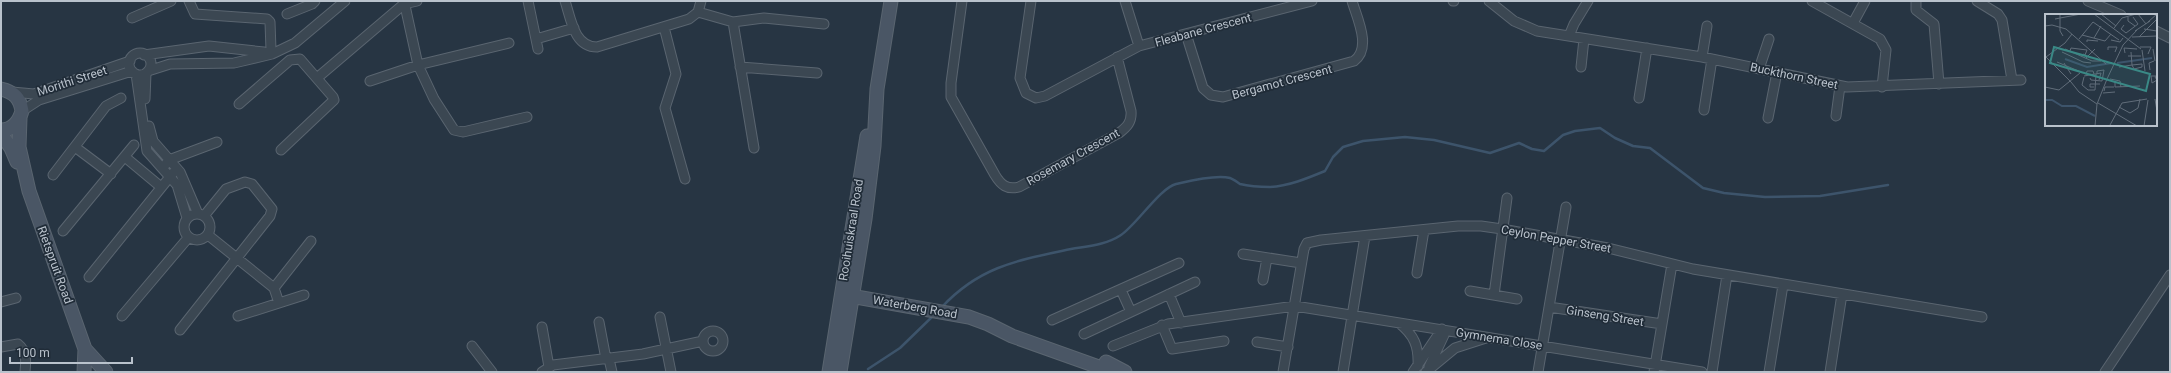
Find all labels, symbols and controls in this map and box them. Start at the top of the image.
street label: Fleabane Crescent [1153,10,1253,50]
inset map [2045,14,2157,126]
street label: Buckthorn Street [1749,60,1839,92]
street label: Bergamot Crescent [1231,62,1334,102]
street label: Morithi Street [35,63,109,99]
street label: Rosemary Crescent [1024,126,1122,188]
street label: Rooihuiskraal Road [836,178,866,282]
street label: Ceylon Pepper Street [1500,222,1612,256]
street label: Rietspruit Road [34,224,76,306]
street label: Waterberg Road [872,293,958,321]
street label: Ginseng Street [1565,303,1645,329]
street label: Gymnema Close [1455,325,1543,353]
scale bar [10,339,132,365]
text: 100 m [16,346,50,360]

